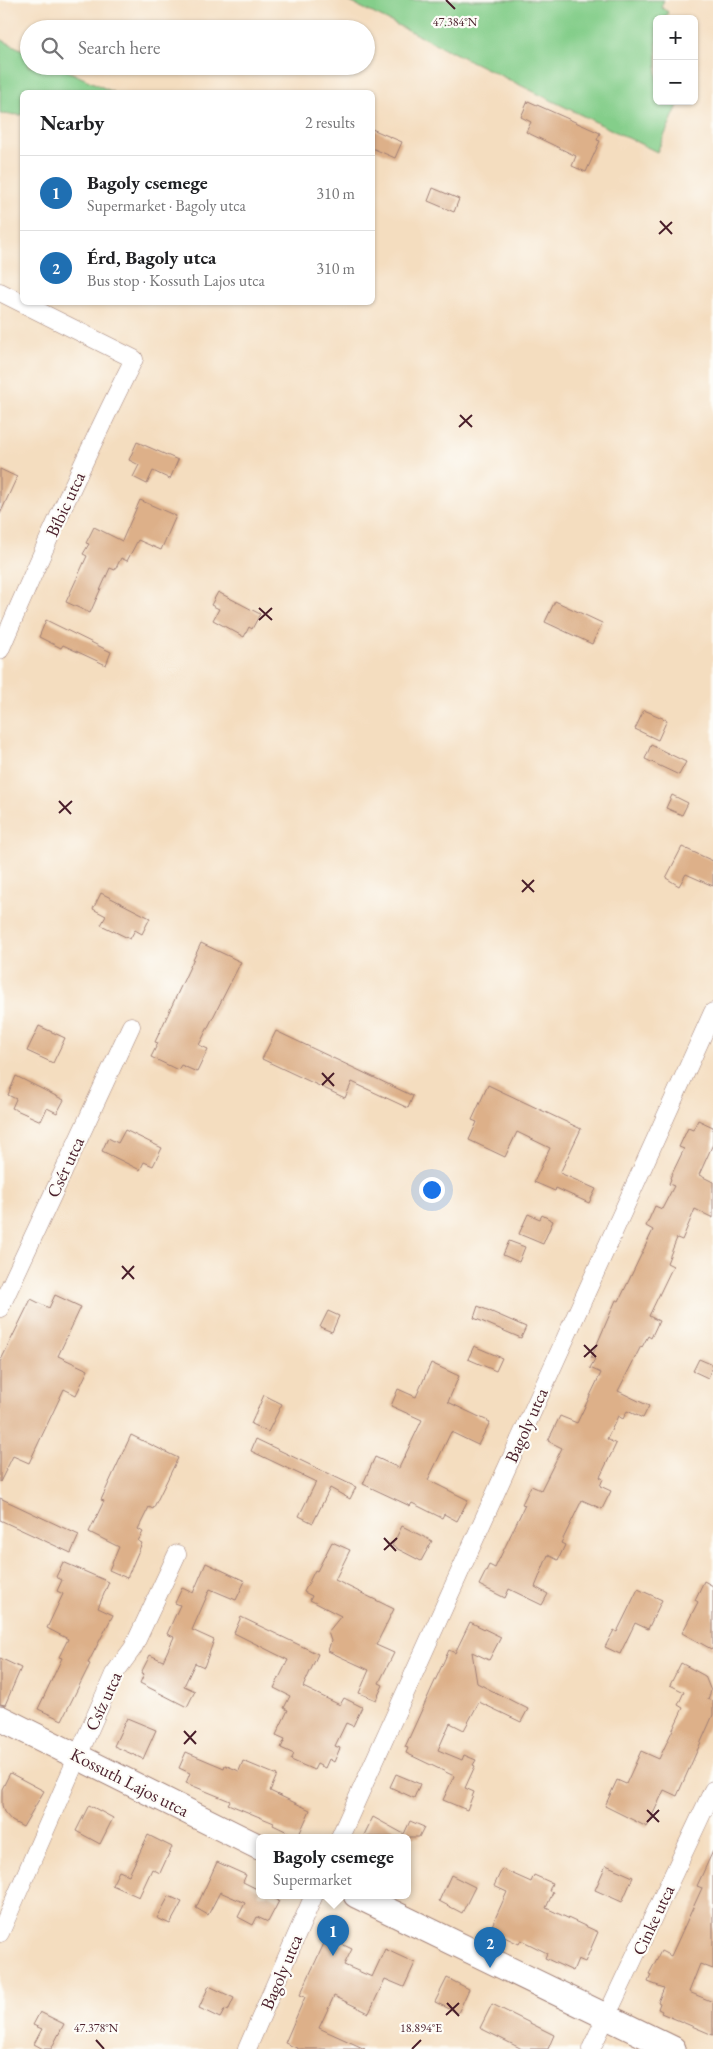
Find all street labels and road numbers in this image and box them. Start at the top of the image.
street label: Bíbic utca [40,467,90,540]
street label: Csér utca [41,1132,89,1201]
street label: Bagoly utca [499,1383,553,1466]
street label: Csíz utca [79,1667,127,1734]
street label: Kossuth Lajos utca [67,1742,194,1822]
street label: Cinke utca [627,1880,680,1959]
street label: Bagoly utca [255,1930,307,2013]

